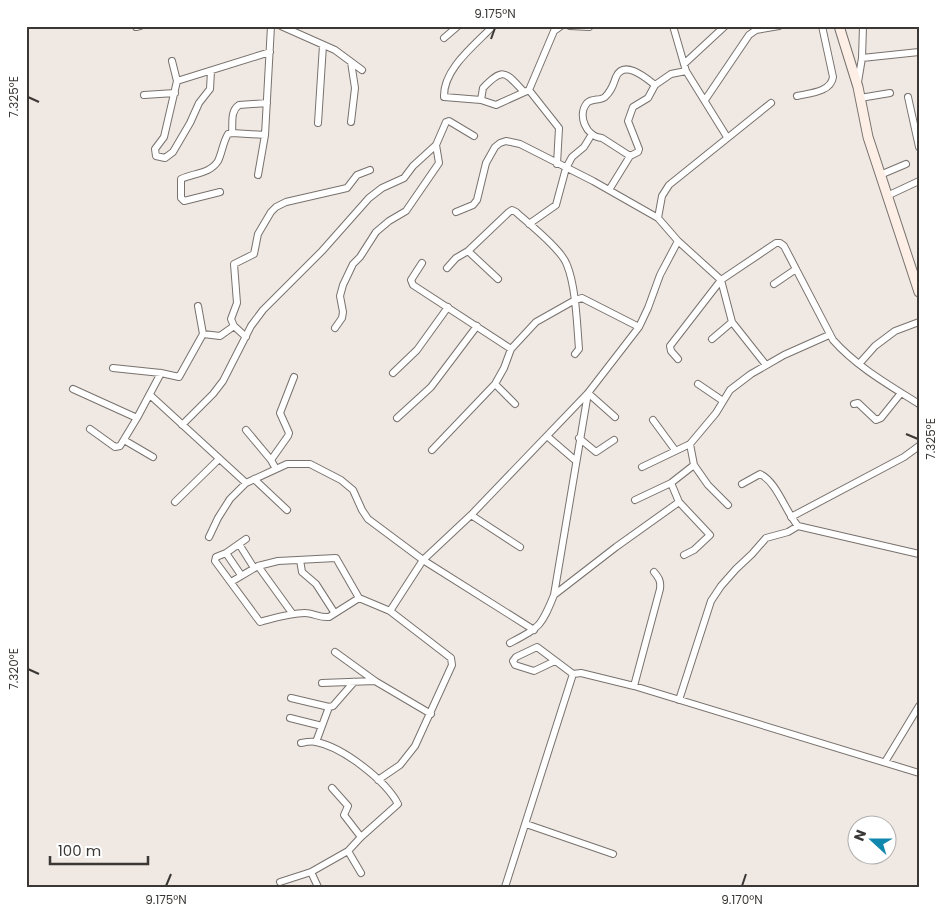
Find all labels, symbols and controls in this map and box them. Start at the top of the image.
text: 9.175°N [474,5,516,22]
text: 7.325°E [5,76,22,118]
text: 7.325°E [922,418,939,460]
text: 7.320°E [5,648,22,690]
north arrow [848,816,898,866]
text: N [849,827,871,844]
scale bar [50,833,148,865]
text: 100 m [58,840,101,861]
text: 9.175°N [145,891,187,908]
text: 9.170°N [721,891,763,908]

